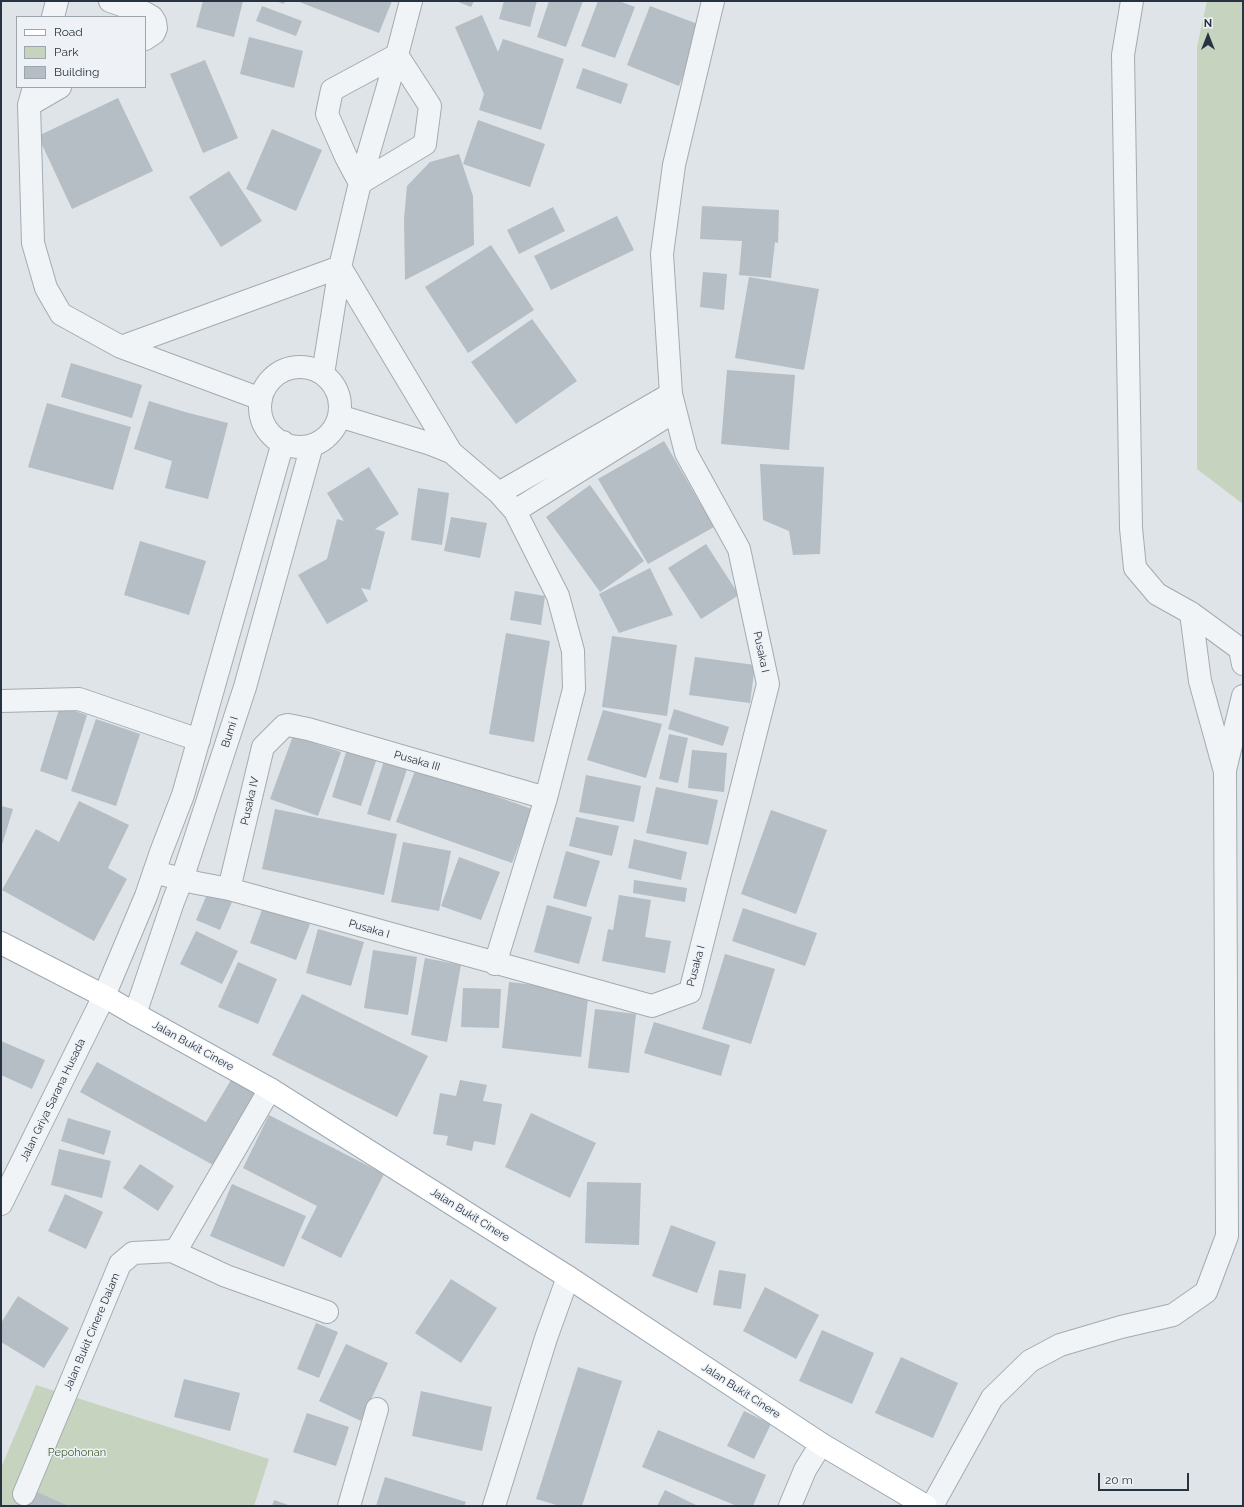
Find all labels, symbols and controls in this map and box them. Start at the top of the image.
legend [16,16,146,88]
north arrow [1188,16,1228,56]
text: N [1204,17,1212,30]
text: Road [54,25,83,39]
text: Park [54,45,79,59]
text: Building [54,65,100,79]
street label: Pusaka I [750,630,772,674]
street label: Bumi I [219,715,241,749]
street label: Pusaka III [392,748,442,774]
street label: Pusaka IV [238,775,262,827]
street label: Pusaka I [347,917,391,941]
street label: Pusaka I [684,944,708,988]
street label: Jalan Bukit Cinere [150,1018,236,1074]
street label: Jalan Griya Sarana Husada [18,1037,88,1163]
street label: Jalan Bukit Cinere [428,1185,512,1245]
street label: Jalan Bukit Cinere Dalam [61,1271,123,1393]
street label: Jalan Bukit Cinere [699,1361,783,1421]
park label: Pepohonan [48,1446,106,1460]
scale bar [1100,1465,1191,1491]
text: 20 m [1105,1473,1133,1487]

